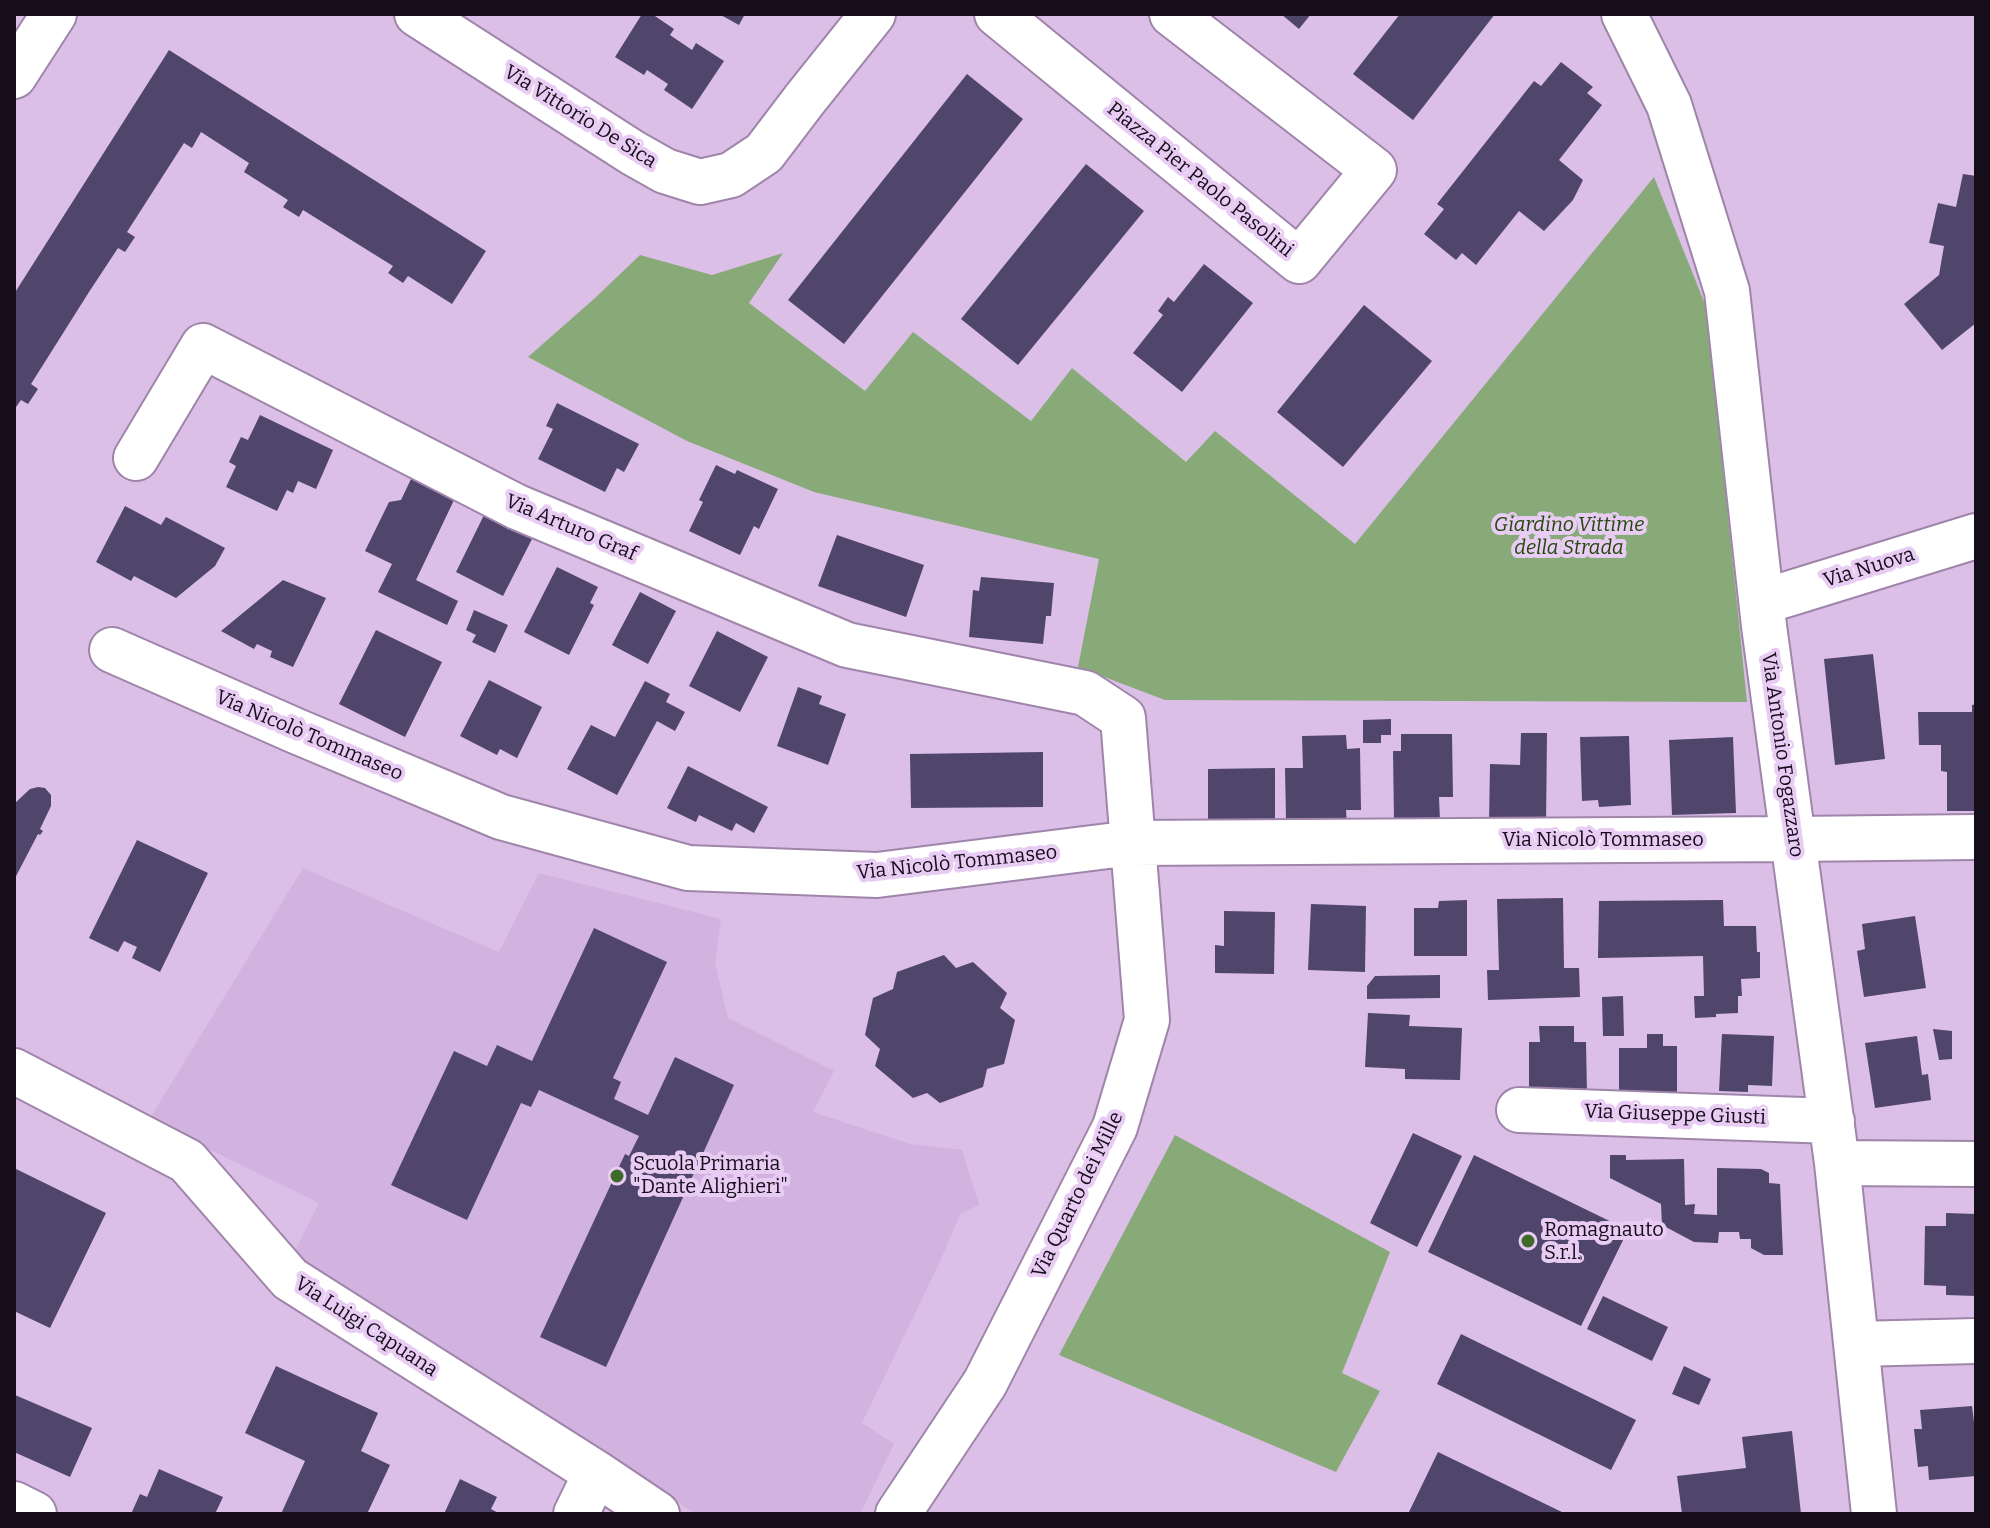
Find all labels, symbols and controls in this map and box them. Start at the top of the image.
street label: Via Vittorio De Sica [499,60,661,174]
street label: Piazza Pier Paolo Pasolini [1102,97,1298,263]
street label: Via Arturo Graf [502,489,640,567]
park label: Giardino Vittime della Strada [1494,513,1644,560]
street label: Via Nuova [1821,543,1917,593]
street label: Via Antonio Fogazzaro [1756,651,1808,859]
street label: Via Nicolò Tommaseo [212,686,406,786]
street label: Via Nicolò Tommaseo [1502,828,1704,852]
street label: Via Nicolò Tommaseo [856,841,1058,885]
street label: Via Giuseppe Giusti [1584,1100,1766,1130]
street label: Via Quarto dei Mille [1027,1108,1129,1282]
place label: Scuola Primaria "Dante Alighieri" [633,1152,788,1199]
marker: Scuola Primaria "Dante Alighieri" [608,1167,626,1185]
place label: Romagnauto S.r.l. [1544,1218,1664,1265]
marker: Romagnauto S.r.l. [1519,1232,1537,1250]
street label: Via Luigi Capuana [290,1272,442,1382]

